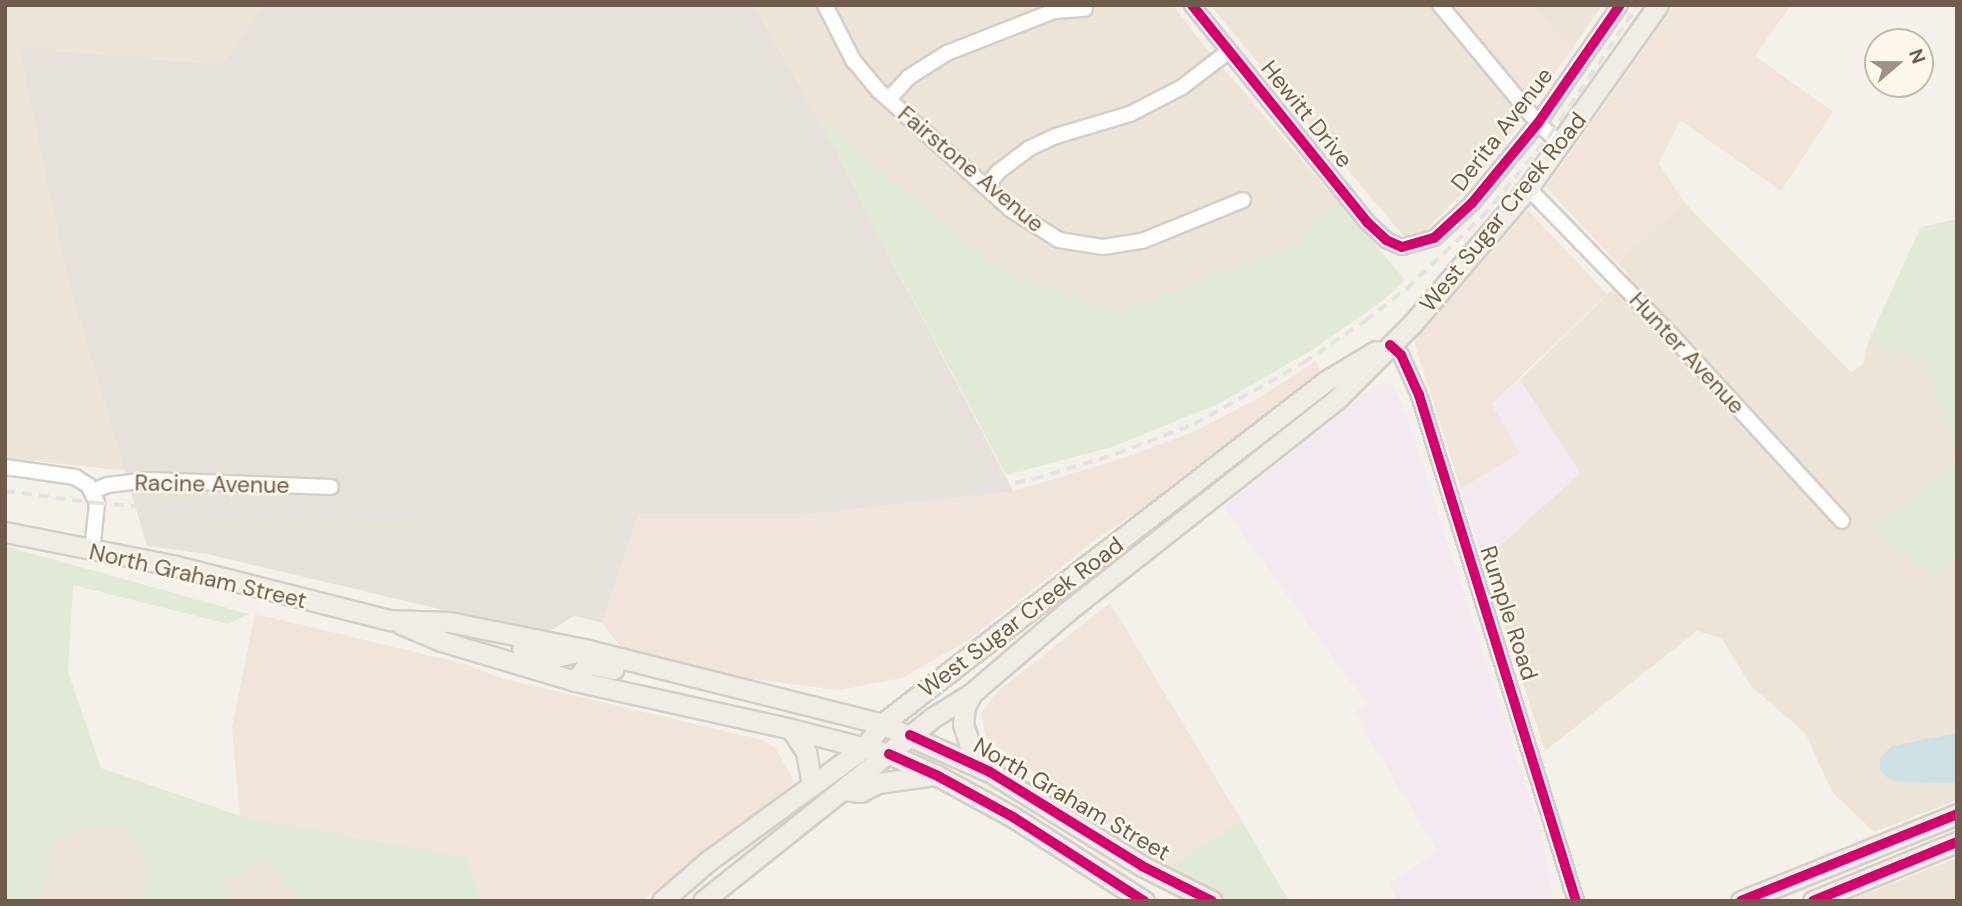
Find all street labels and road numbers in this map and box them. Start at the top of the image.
street label: Hewitt Drive [1255,55,1359,173]
street label: Derita Avenue [1445,62,1559,196]
street label: Fairstone Avenue [892,100,1050,238]
street label: West Sugar Creek Road [1414,107,1592,317]
street label: Hunter Avenue [1624,286,1750,420]
street label: Racine Avenue [134,469,290,499]
street label: West Sugar Creek Road [913,531,1129,703]
street label: North Graham Street [87,538,309,614]
street label: Rumple Road [1474,542,1544,684]
street label: North Graham Street [969,731,1175,867]

